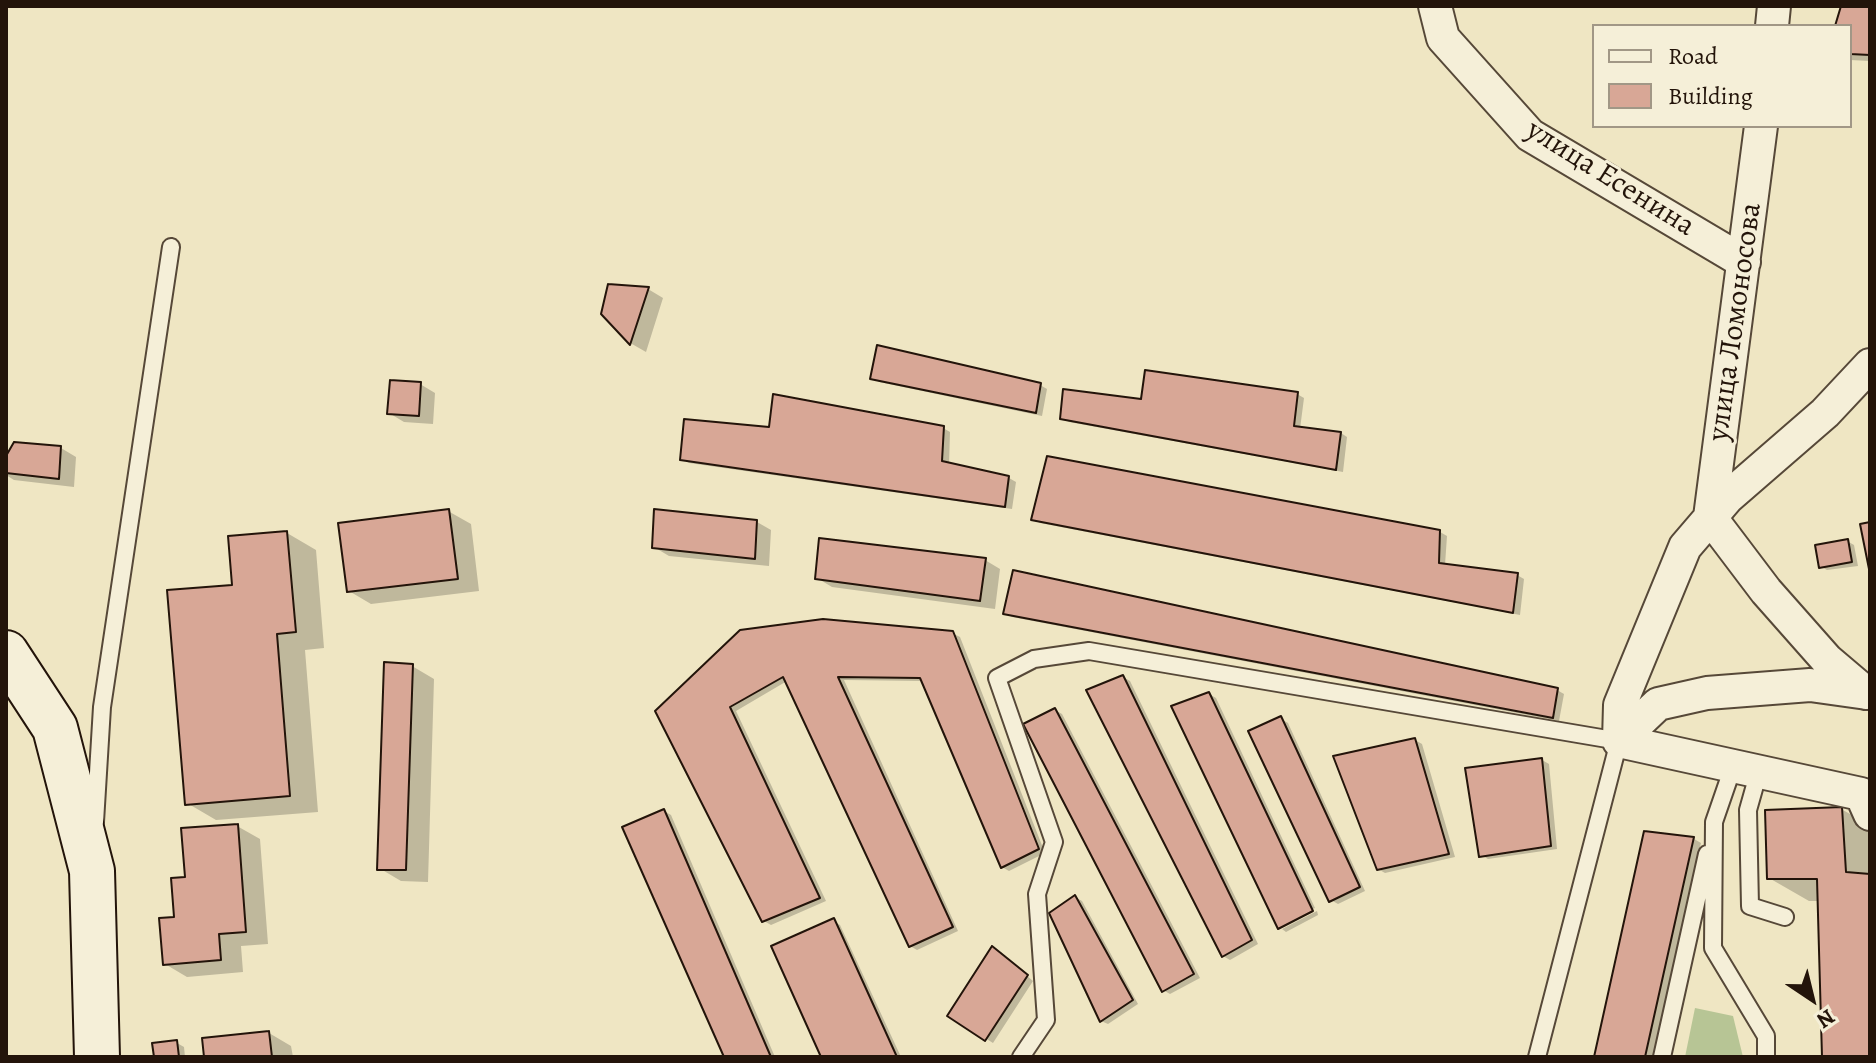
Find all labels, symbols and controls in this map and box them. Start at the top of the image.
legend [1592,24,1852,128]
text: Road [1668,40,1718,72]
text: Building [1668,80,1753,112]
street label: улица Есенина [1519,113,1701,245]
street label: улица Ломоносова [1701,200,1771,444]
north arrow [1772,959,1852,1039]
text: N [1811,1002,1841,1036]

